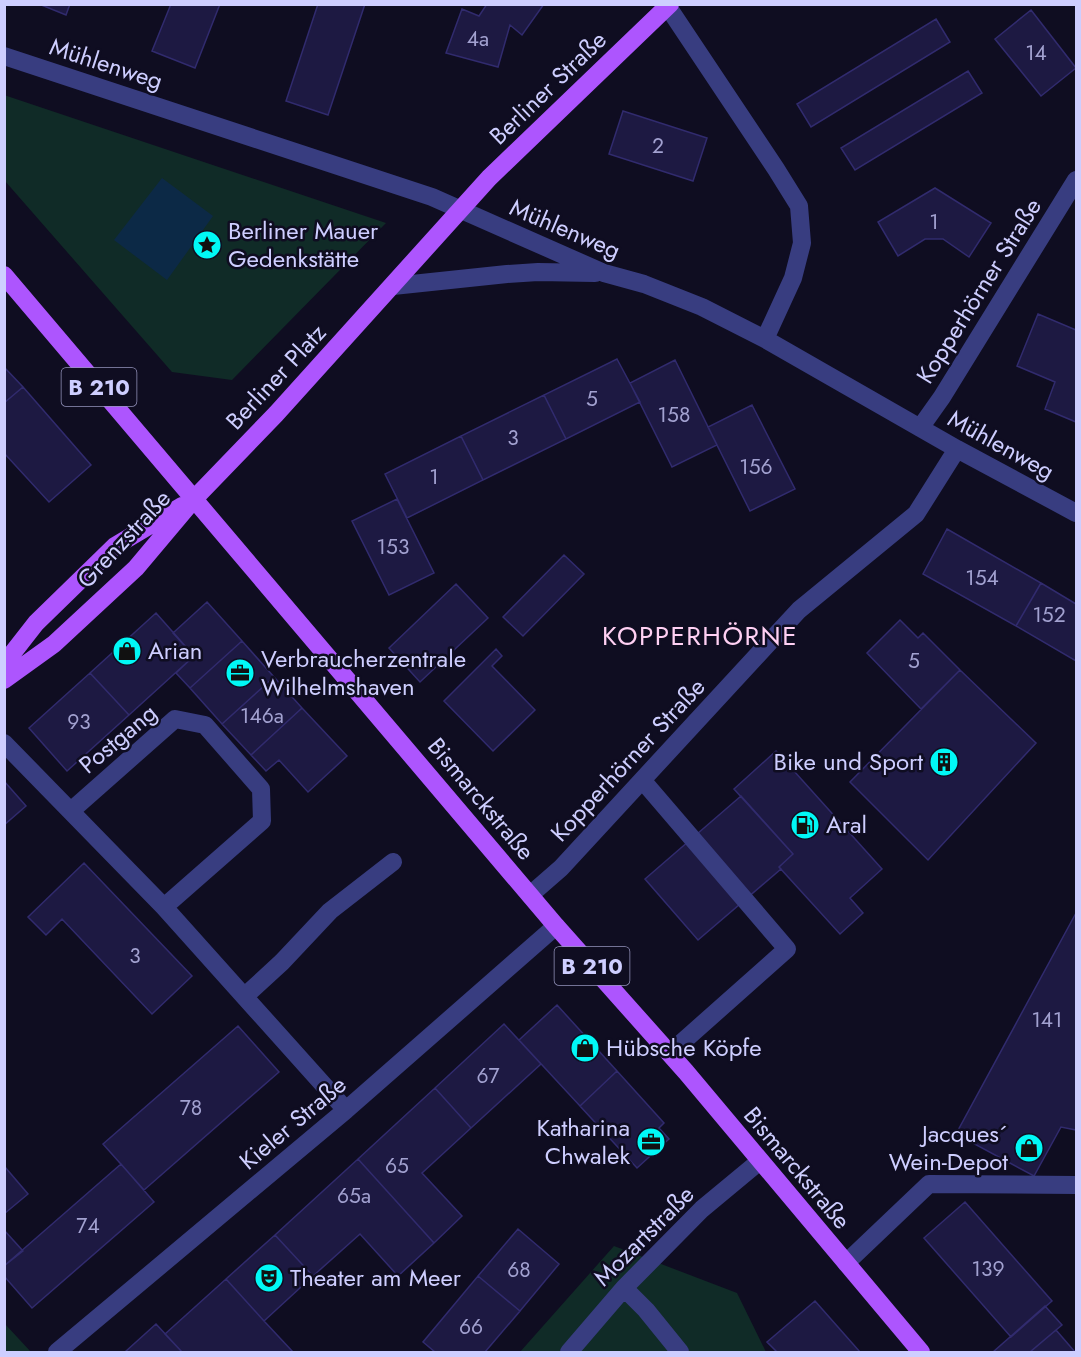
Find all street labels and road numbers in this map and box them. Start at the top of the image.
street label: Berliner Straße [481,23,614,153]
street label: Mühlenweg [45,29,167,98]
street label: Mühlenweg [505,190,626,268]
street label: Kopperhörner Straße [907,191,1050,390]
street label: Berliner Platz [217,316,334,437]
road number: B 210 [62,368,136,406]
street label: Mühlenweg [942,401,1061,488]
street label: Grenzstraße [69,482,179,596]
street label: Kopperhörner Straße [542,670,713,849]
street label: Postgang [71,695,164,782]
street label: Bismarckstraße [420,730,543,868]
road number: B 210 [554,947,630,985]
street label: Kieler Straße [232,1067,354,1178]
street label: Bismarckstraße [736,1099,859,1237]
street label: Mozartstraße [585,1177,702,1294]

